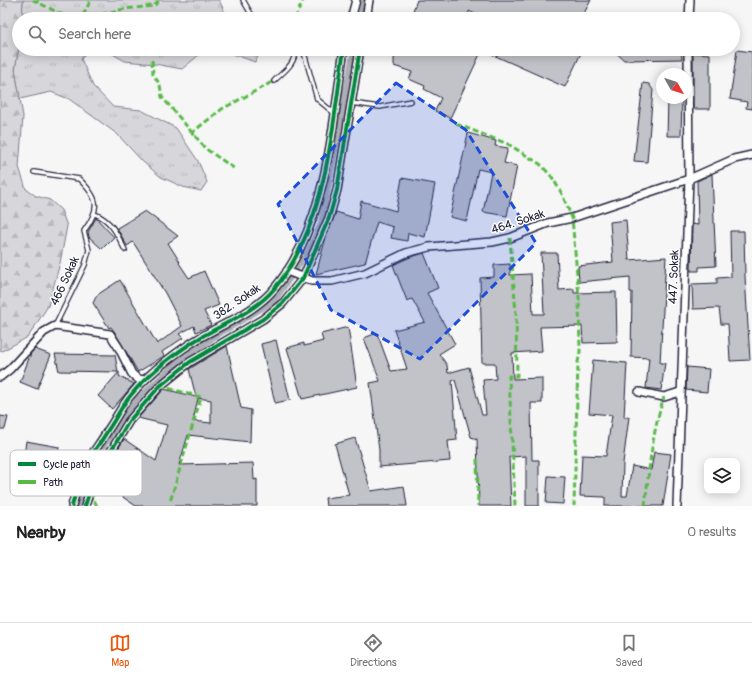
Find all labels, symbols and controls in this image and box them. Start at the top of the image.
search box [12,12,740,56]
icon: search [26,23,48,45]
text: Search here [58,25,131,44]
north arrow [656,68,692,104]
street label: 464. Sokak [489,206,547,238]
street label: 447. Sokak [666,249,682,305]
street label: 466 Sokak [47,254,83,308]
street label: 382. Sokak [211,281,263,323]
legend [10,450,142,496]
text: Cycle path [43,458,90,471]
map controls [704,458,740,494]
button: layers [704,458,740,494]
text: Path [43,476,63,489]
text: Nearby [16,522,65,543]
text: 0 results [687,524,736,540]
tab: Map [109,632,131,669]
tab: Directions [350,632,397,669]
tab: Saved [615,632,643,669]

